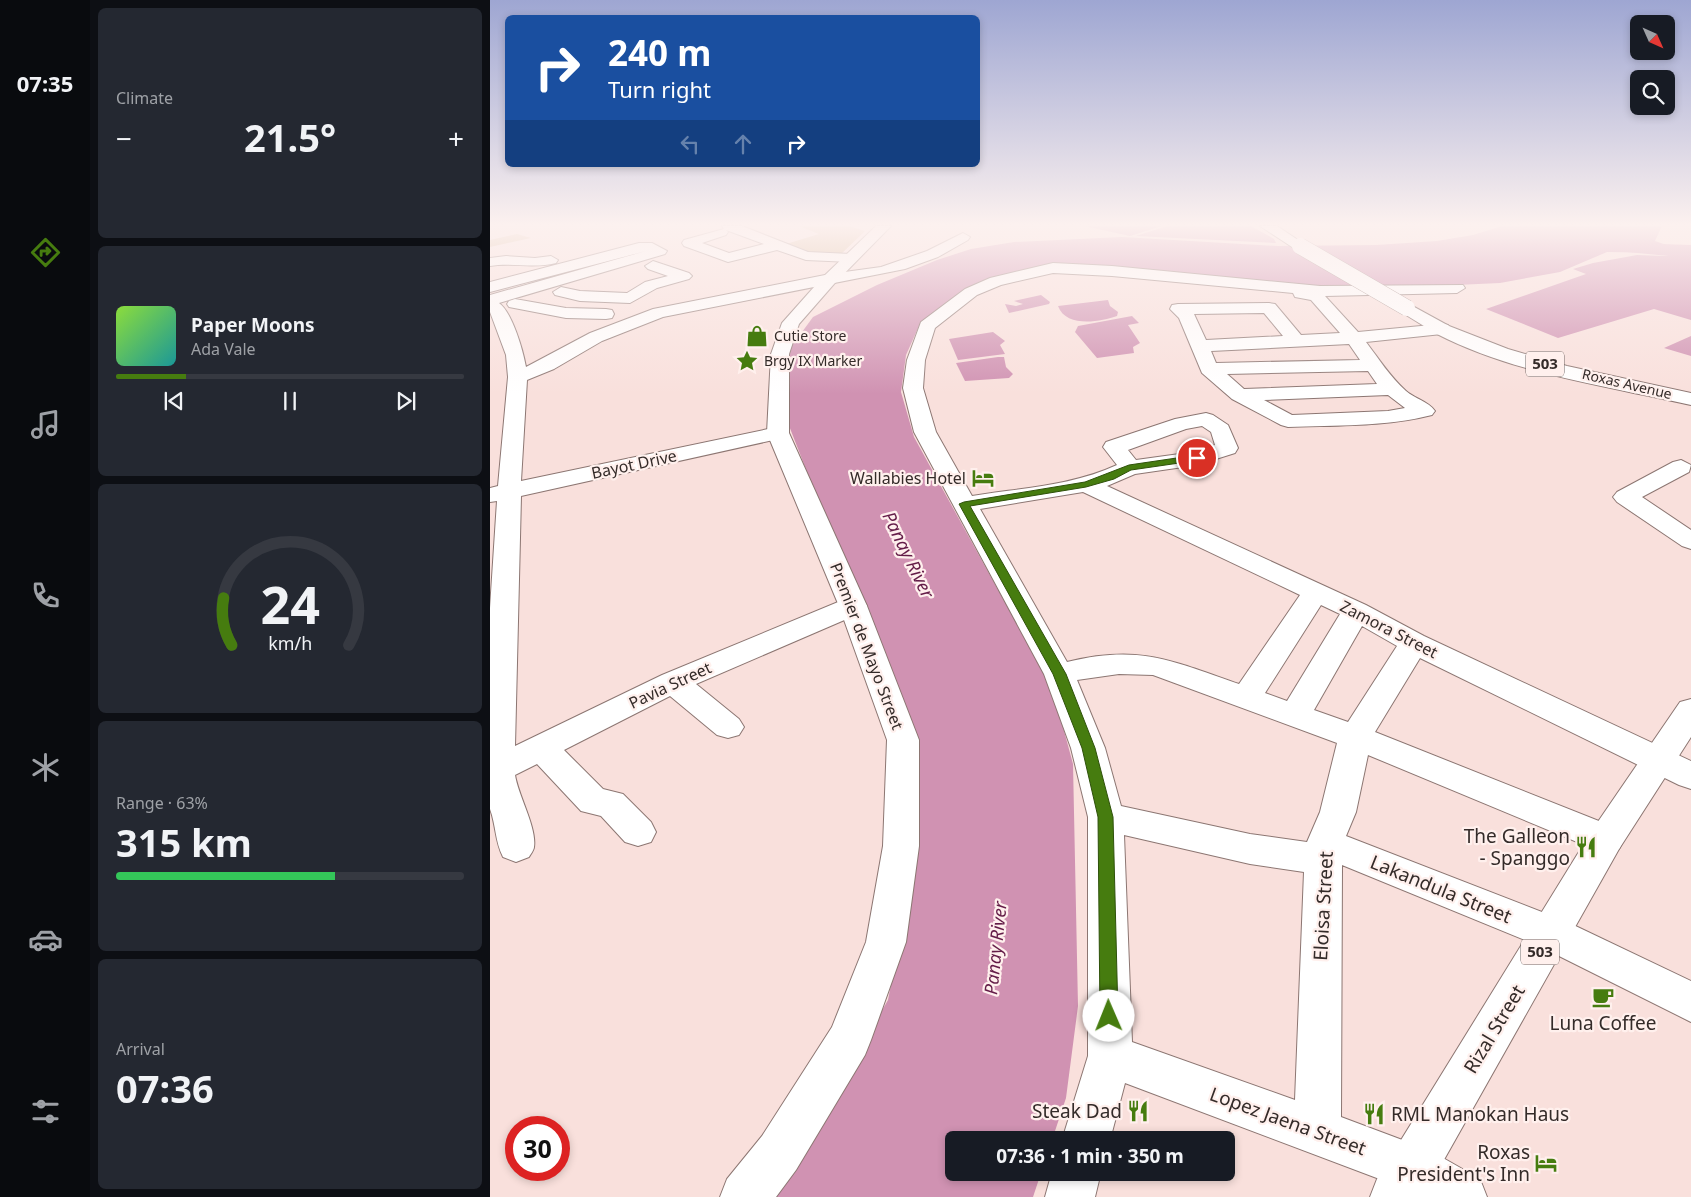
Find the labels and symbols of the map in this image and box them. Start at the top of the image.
north arrow [1630,15,1675,60]
shop icon: Cutie Store [744,323,770,349]
place label: Cutie Store [774,326,846,345]
place icon: Brgy IX Marker [734,348,760,374]
place label: Brgy IX Marker [764,351,862,370]
road number: 503 [1526,352,1564,376]
street label: Roxas Avenue [1580,364,1674,403]
pin [1176,437,1218,479]
street label: Bayot Drive [589,444,679,484]
hotel icon: Wallabies Hotel [970,465,996,491]
place label: Wallabies Hotel [850,467,966,489]
water label: Panay River [878,507,941,603]
street label: Premier de Mayo Street [825,559,909,733]
street label: Zamora Street [1336,595,1442,663]
street label: Pavia Street [625,656,715,714]
place label: The Galleon - Spanggo [1464,823,1570,871]
restaurant icon: The Galleon - Spanggo [1573,834,1599,860]
street label: Lakandula Street [1367,849,1516,929]
street label: Eloisa Street [1307,850,1339,961]
water label: Panay River [978,899,1012,996]
road number: 503 [1521,940,1559,964]
street label: Rizal Street [1457,980,1531,1078]
cafe icon: Luna Coffee [1590,984,1616,1010]
position arrow [1082,989,1134,1041]
place label: Luna Coffee [1549,1010,1657,1036]
street label: Lopez Jaena Street [1206,1081,1370,1161]
place label: Steak Dad [1032,1098,1122,1124]
restaurant icon: Steak Dad [1125,1098,1151,1124]
restaurant icon: RML Manokan Haus [1361,1101,1387,1127]
place label: RML Manokan Haus [1391,1101,1569,1127]
speed limit sign: 30 [505,1116,570,1181]
place label: Roxas President's Inn [1397,1139,1530,1187]
hotel icon: Roxas President's Inn [1533,1150,1559,1176]

